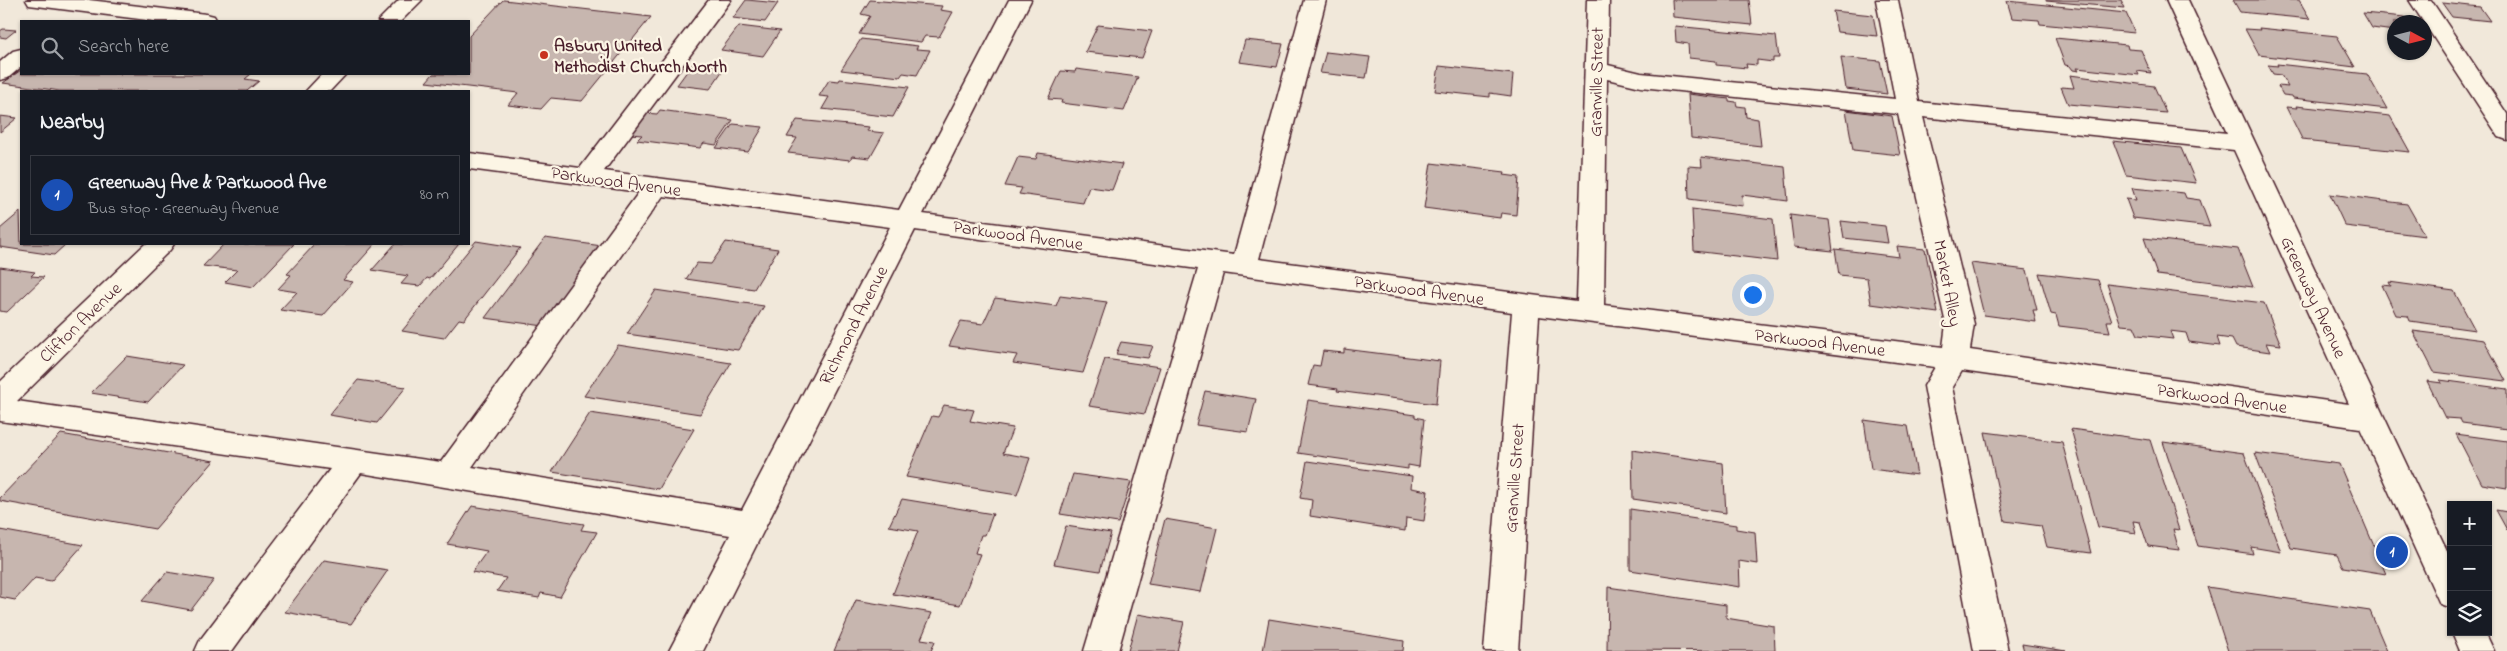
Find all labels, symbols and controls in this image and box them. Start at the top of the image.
north arrow [2387,15,2432,60]
search box [20,20,470,75]
street label: Granville Street [1584,27,1612,137]
icon: search [38,34,66,62]
text: Search here [78,34,169,61]
place label: Asbury United Methodist Church North [554,34,727,81]
marker: Asbury United Methodist Church North [538,49,550,61]
text: Nearby [40,108,104,138]
street label: Parkwood Avenue [549,161,683,205]
text: Greenway Ave & Parkwood Ave [88,170,326,197]
text: 1 [54,183,60,207]
text: 80 m [420,183,449,207]
text: Bus stop · Greenway Avenue [88,197,279,221]
street label: Parkwood Avenue [951,215,1085,259]
street label: Greenway Avenue [2273,233,2352,364]
street label: Market Alley [1925,238,1967,329]
street label: Richmond Avenue [814,261,896,390]
street label: Parkwood Avenue [1352,270,1486,314]
street label: Clifton Avenue [34,276,129,370]
your location [1740,282,1766,308]
street label: Parkwood Avenue [1753,323,1887,365]
street label: Parkwood Avenue [2155,378,2289,422]
street label: Granville Street [1499,423,1533,534]
map controls [2447,501,2492,636]
button: + [2447,501,2492,546]
pin: 1 [2376,533,2408,571]
button: − [2447,546,2492,591]
button: layers [2447,591,2492,636]

